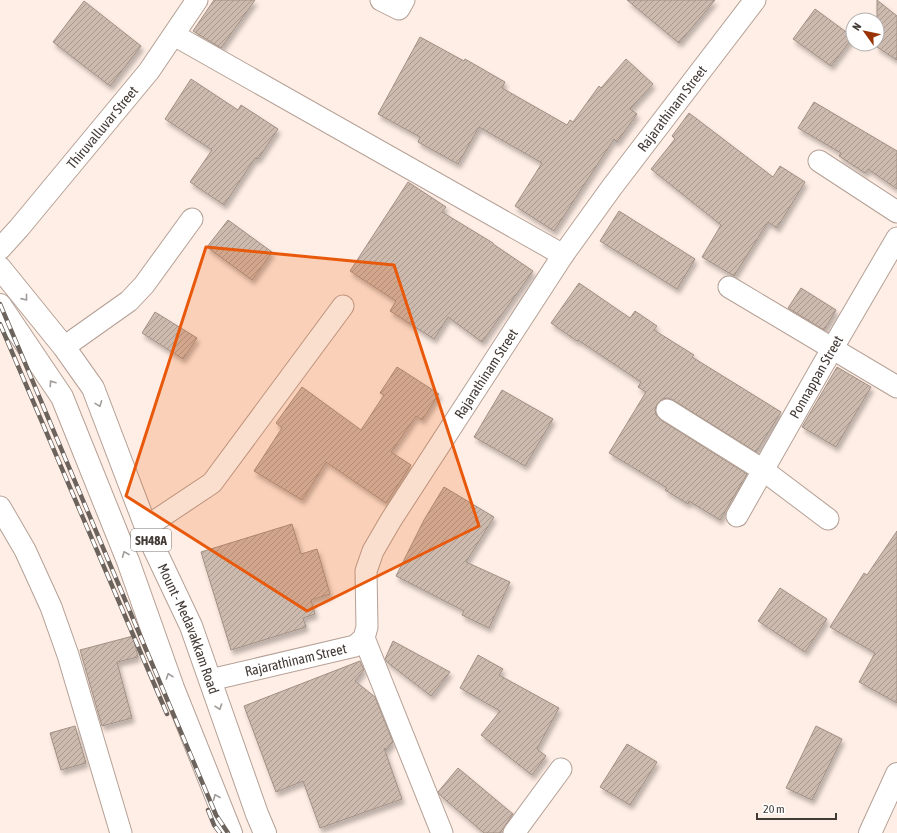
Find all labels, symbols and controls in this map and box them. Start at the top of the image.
north arrow [845,12,885,52]
text: N [850,21,863,33]
street label: Rajarathinam Street [634,62,710,155]
street label: Thiruvalluvar Street [64,83,141,172]
one-way arrow [20,294,27,301]
street label: Rajarathinam Street [451,326,521,421]
street label: Ponnappan Street [786,333,846,421]
one-way arrow [49,380,57,387]
one-way arrow [94,401,102,408]
road number: SH48A [131,529,171,551]
one-way arrow [122,550,130,557]
street label: Mount - Medavakkam Road [155,561,222,696]
street label: Rajarathinam Street [243,640,348,680]
one-way arrow [165,673,173,680]
one-way arrow [215,703,223,710]
one-way arrow [212,794,220,801]
scale bar [757,795,836,821]
text: 20 m [763,802,785,816]

